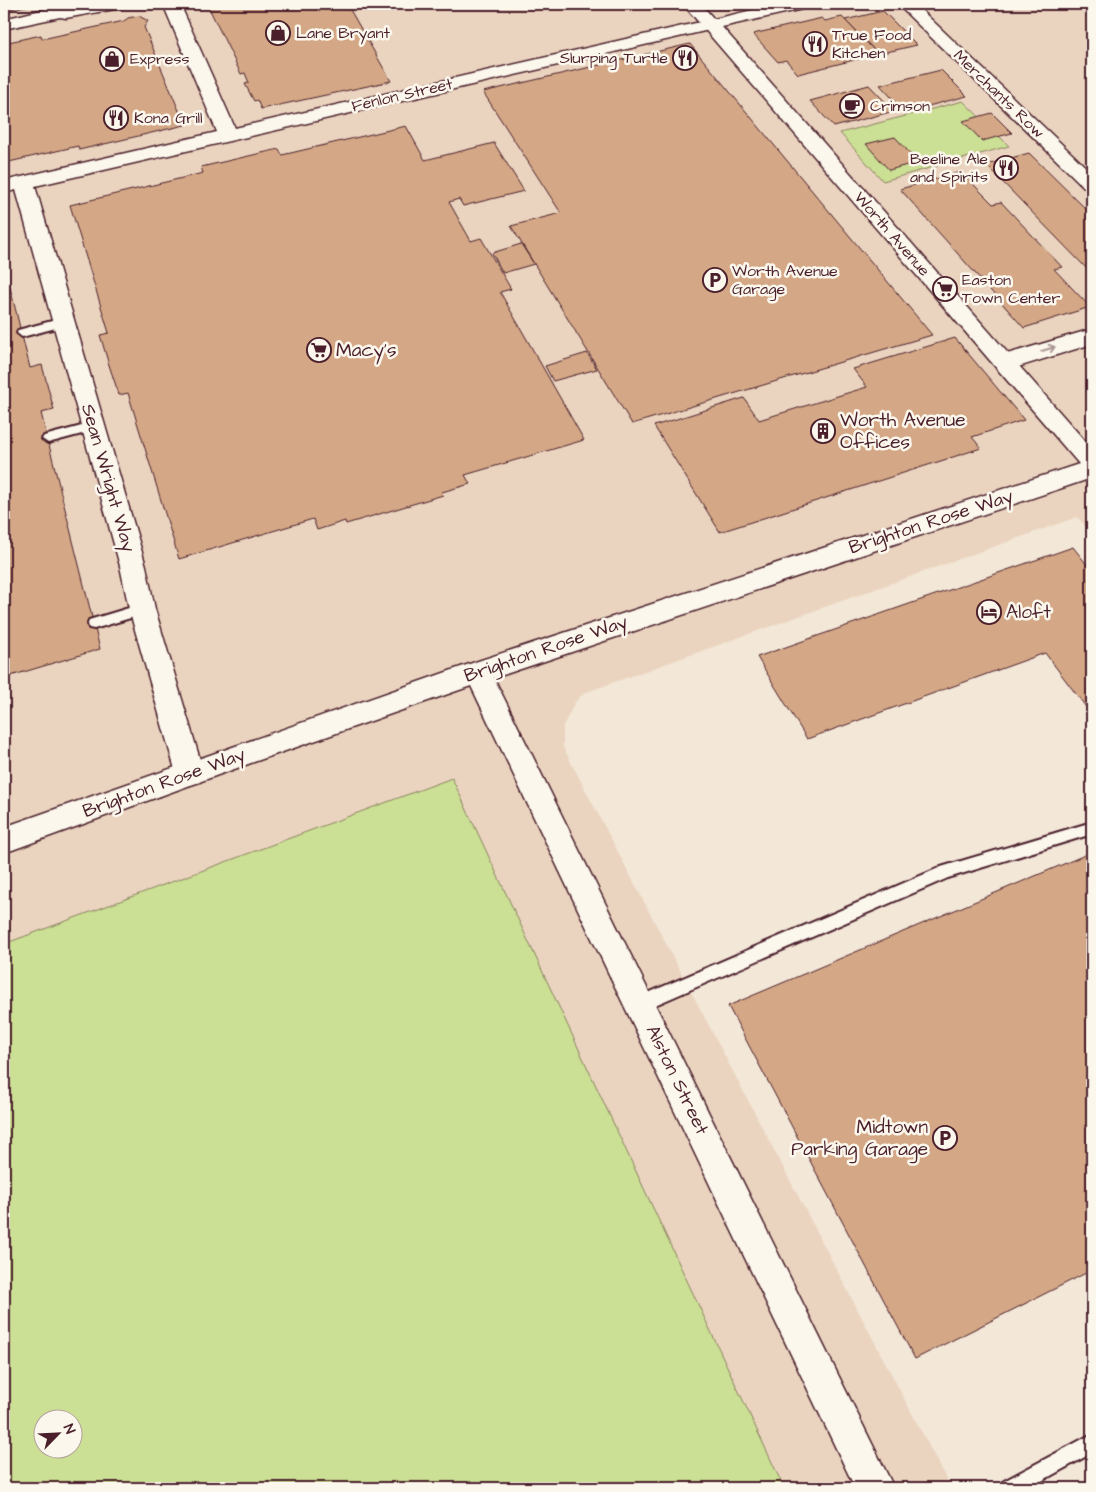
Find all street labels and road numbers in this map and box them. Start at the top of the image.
street label: Merchants Row [949,45,1050,143]
street label: Fenlon Street [349,73,455,117]
street label: Worth Avenue [849,187,935,281]
street label: Sean Wright Way [73,401,142,556]
street label: Brighton Rose Way [845,483,1017,562]
street label: Brighton Rose Way [461,608,632,691]
street label: Brighton Rose Way [79,741,250,826]
street label: Alston Street [639,1021,715,1140]

